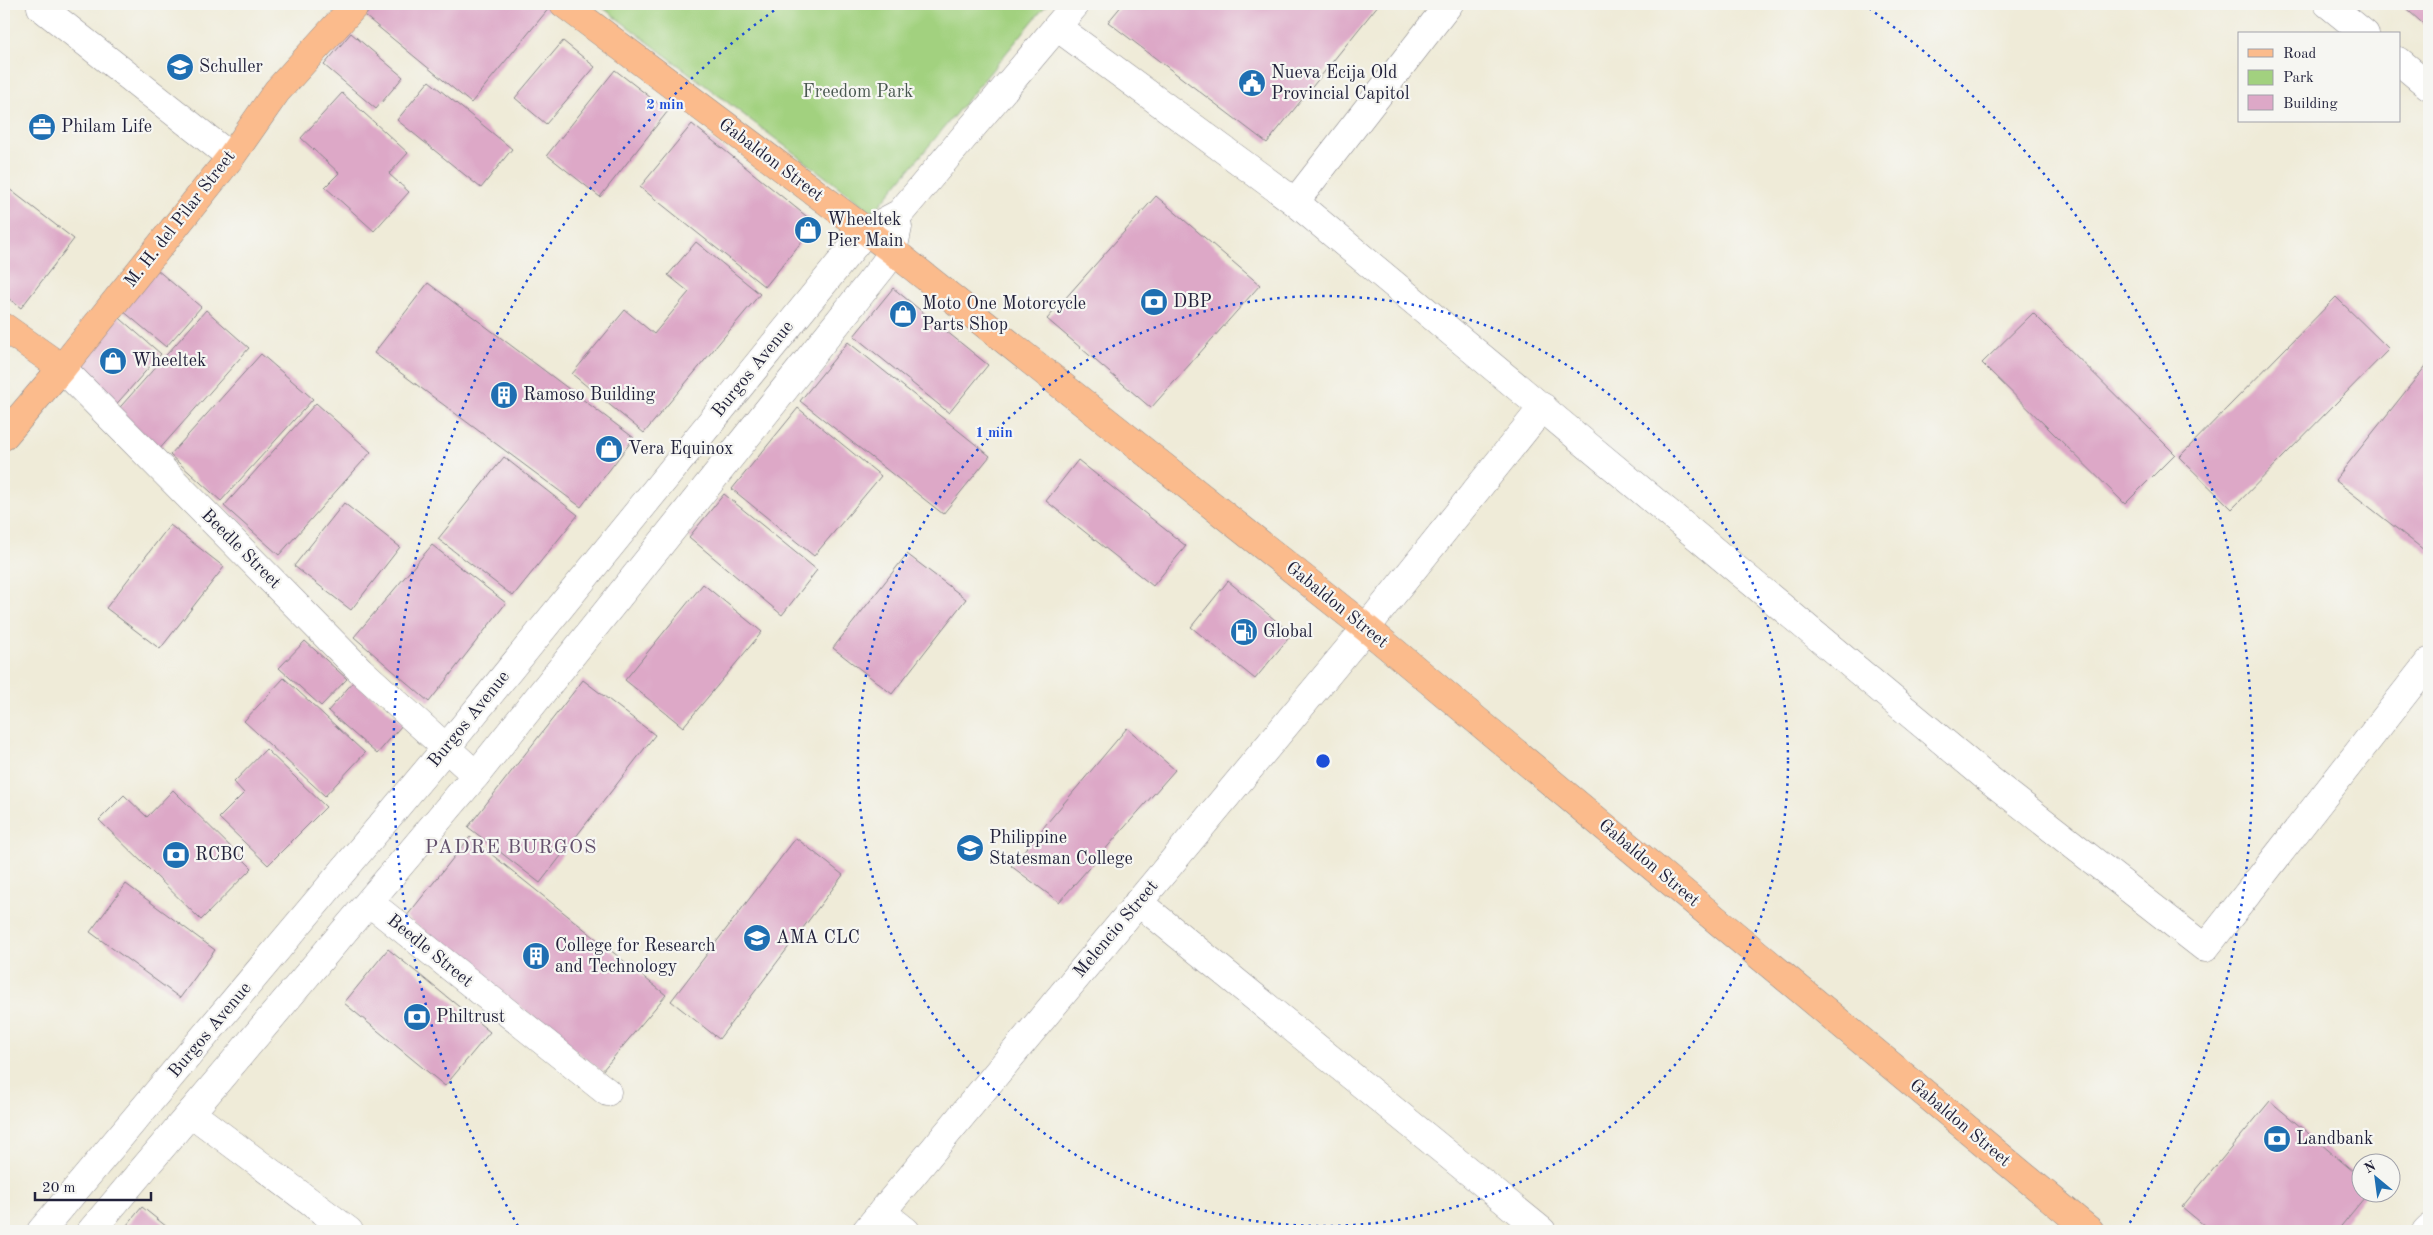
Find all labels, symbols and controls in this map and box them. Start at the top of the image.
legend [2238,32,2400,122]
text: Road [2283,47,2317,62]
school or university icon: Schuller [165,52,195,82]
place label: Schuller [199,58,263,76]
place label: Nueva Ecija Old Provincial Capitol [1271,64,1410,103]
public building icon: Nueva Ecija Old Provincial Capitol [1237,68,1267,98]
text: Park [2283,71,2314,86]
park label: Freedom Park [803,83,913,101]
text: Building [2283,97,2338,112]
text: 2 min [646,98,684,113]
office icon: Philam Life [27,112,57,142]
street label: Gabaldon Street [715,115,827,205]
place label: Philam Life [61,118,152,136]
street label: M. H. del Pilar Street [121,147,239,291]
place label: Wheeltek Pier Main [827,211,904,250]
shop icon: Wheeltek Pier Main [793,215,823,245]
bank icon: DBP [1139,287,1169,317]
place label: DBP [1173,293,1212,311]
place label: Moto One Motorcycle Parts Shop [922,295,1086,334]
shop icon: Moto One Motorcycle Parts Shop [888,299,918,329]
street label: Burgos Avenue [709,317,797,421]
shop icon: Wheeltek [98,346,128,376]
place label: Wheeltek [132,352,206,370]
building icon: Ramoso Building [489,380,519,410]
place label: Ramoso Building [523,386,656,404]
text: 1 min [975,426,1013,441]
shop icon: Vera Equinox [594,434,624,464]
place label: Vera Equinox [628,440,733,458]
street label: Beedle Street [198,506,284,592]
street label: Gabaldon Street [1283,558,1391,652]
fuel station icon: Global [1229,617,1259,647]
place label: Global [1263,623,1313,641]
street label: Burgos Avenue [425,667,513,771]
centre of rings [1314,752,1332,770]
street label: Gabaldon Street [1595,816,1703,910]
place label: Philippine Statesman College [989,829,1133,868]
school or university icon: Philippine Statesman College [955,833,985,863]
district label: PADRE BURGOS [425,838,597,858]
bank icon: RCBC [161,840,191,870]
place label: RCBC [195,846,244,864]
street label: Melencio Street [1070,877,1162,981]
street label: Beedle Street [384,911,476,991]
school or university icon: AMA CLC [742,923,772,953]
place label: AMA CLC [776,929,860,947]
place label: College for Research and Technology [555,937,716,976]
building icon: College for Research and Technology [521,941,551,971]
street label: Burgos Avenue [165,979,255,1081]
bank icon: Philtrust [402,1002,432,1032]
place label: Philtrust [436,1008,505,1026]
street label: Gabaldon Street [1906,1076,2014,1170]
bank icon: Landbank [2262,1124,2292,1154]
place label: Landbank [2296,1130,2373,1148]
north arrow [2350,1152,2400,1202]
text: N [2362,1159,2379,1176]
scale bar [35,1170,151,1202]
text: 20 m [42,1181,76,1196]

